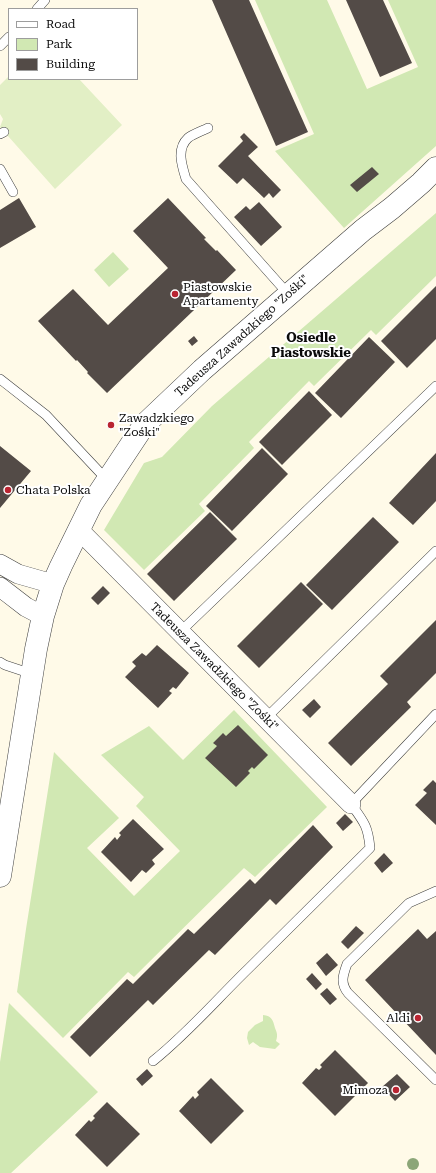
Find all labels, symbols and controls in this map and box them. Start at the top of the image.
legend [8,8,138,80]
text: Road [46,17,75,31]
text: Park [46,37,72,51]
text: Building [46,57,95,71]
street label: Tadeusza Zawadzkiego "Zośki" [172,272,312,400]
place label: Piastowskie Apartamenty [183,280,259,308]
marker: Piastowskie Apartamenty [170,289,180,299]
district label: Osiedle Piastowskie [271,330,351,361]
place label: Zawadzkiego "Zośki" [119,411,194,439]
marker: Zawadzkiego "Zośki" [106,420,116,430]
place label: Chata Polska [16,483,91,497]
marker: Chata Polska [3,485,13,495]
street label: Tadeusza Zawadzkiego "Zośki" [147,600,281,734]
place label: Aldi [386,1011,410,1025]
marker: Aldi [413,1013,423,1023]
place label: Mimoza [342,1083,388,1097]
marker: Mimoza [391,1085,401,1095]

